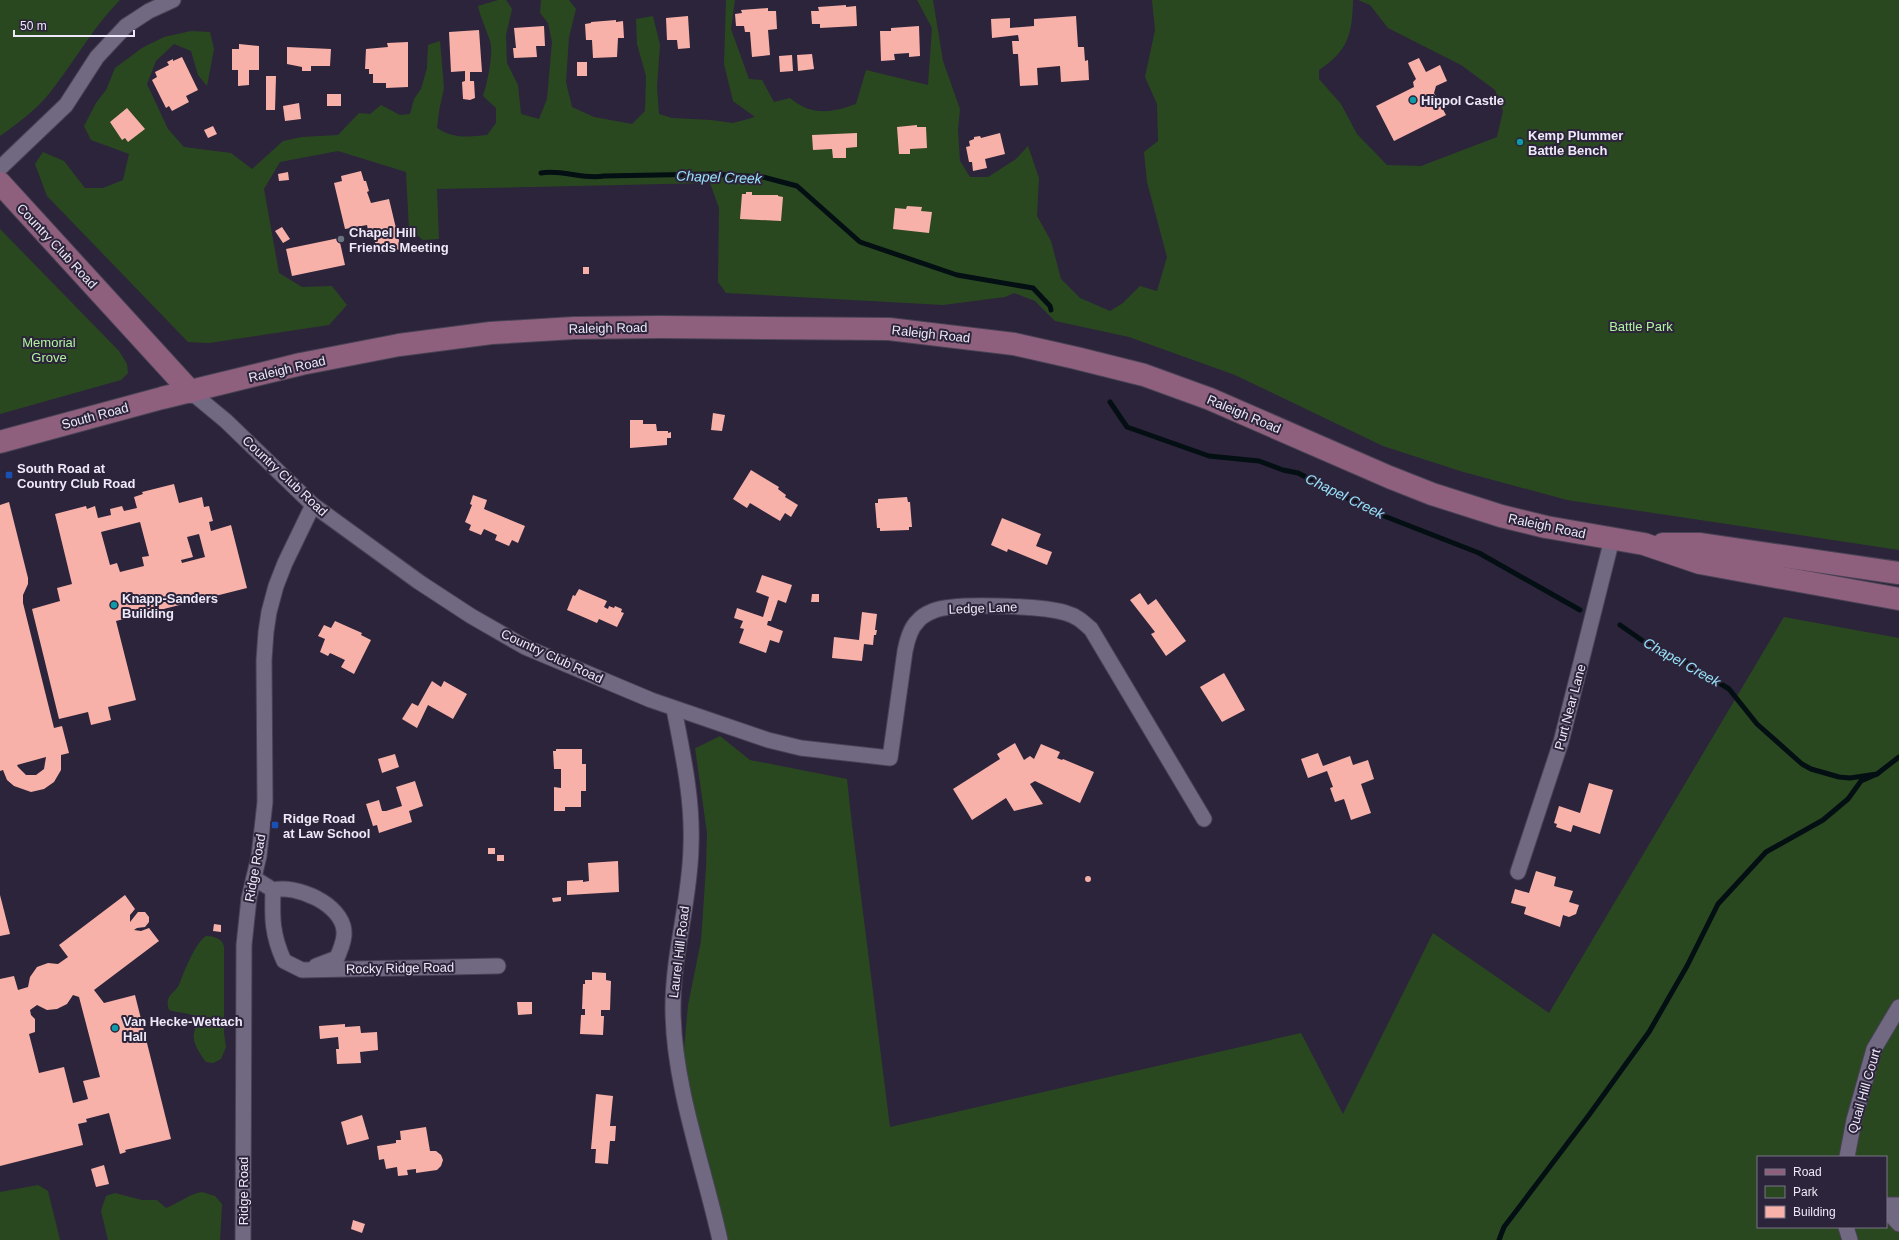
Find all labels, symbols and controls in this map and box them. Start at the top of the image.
scale bar [14,12,134,38]
text: 50 m [20,19,47,33]
place label: Hippol Castle [1421,93,1504,108]
marker: Hippol Castle [1408,95,1418,105]
place label: Kemp Plummer Battle Bench [1528,128,1623,158]
marker: Kemp Plummer Battle Bench [1515,137,1525,147]
water label: Chapel Creek [676,168,763,187]
street label: Country Club Road [14,200,100,292]
place label: Chapel Hill Friends Meeting [349,225,449,255]
marker: Chapel Hill Friends Meeting [336,234,346,244]
park label: Battle Park [1609,319,1673,334]
street label: Raleigh Road [568,320,648,336]
street label: Raleigh Road [891,322,971,346]
park label: Memorial Grove [22,335,76,365]
street label: Raleigh Road [247,353,327,385]
street label: Raleigh Road [1205,392,1283,436]
street label: South Road [60,400,130,432]
street label: Country Club Road [239,433,331,519]
place label: South Road at Country Club Road [17,461,135,491]
marker: South Road at Country Club Road [4,470,14,480]
water label: Chapel Creek [1303,470,1388,522]
street label: Raleigh Road [1507,510,1587,542]
place label: Knapp-Sanders Building [122,591,218,621]
street label: Ledge Lane [948,599,1018,617]
marker: Knapp-Sanders Building [109,600,119,610]
street label: Country Club Road [499,626,605,686]
water label: Chapel Creek [1641,634,1724,690]
street label: Purt Near Lane [1551,662,1589,752]
place label: Ridge Road at Law School [283,811,370,841]
marker: Ridge Road at Law School [270,820,280,830]
street label: Ridge Road [242,833,268,903]
street label: Laurel Hill Road [666,905,692,999]
street label: Rocky Ridge Road [346,960,454,976]
place label: Van Hecke-Wettach Hall [123,1014,243,1044]
marker: Van Hecke-Wettach Hall [110,1023,120,1033]
street label: Quail Hill Court [1845,1047,1883,1135]
legend [1757,1156,1887,1228]
street label: Ridge Road [236,1157,251,1225]
text: Road [1793,1165,1822,1179]
text: Park [1793,1185,1819,1199]
text: Building [1793,1205,1836,1219]

